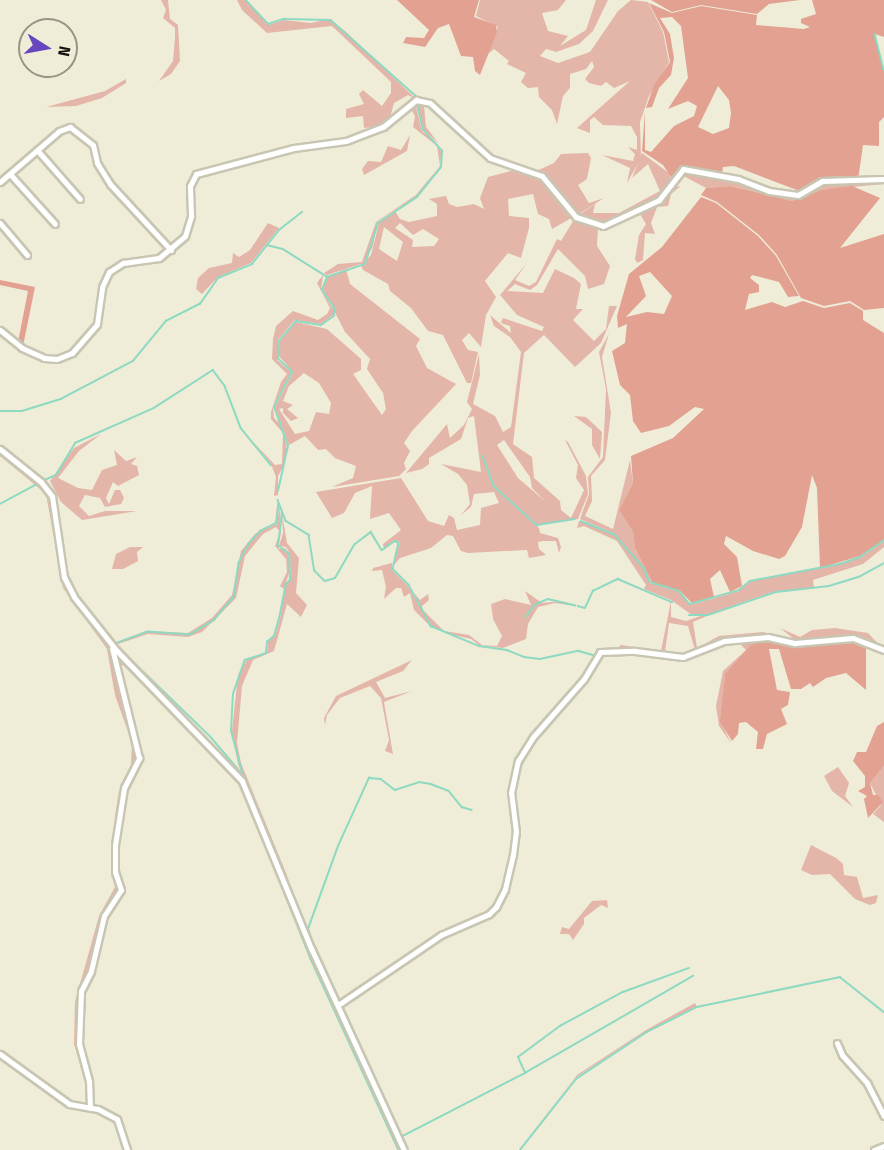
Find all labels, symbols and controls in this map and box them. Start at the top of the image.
north arrow [18,18,78,78]
text: N [54,45,74,58]

